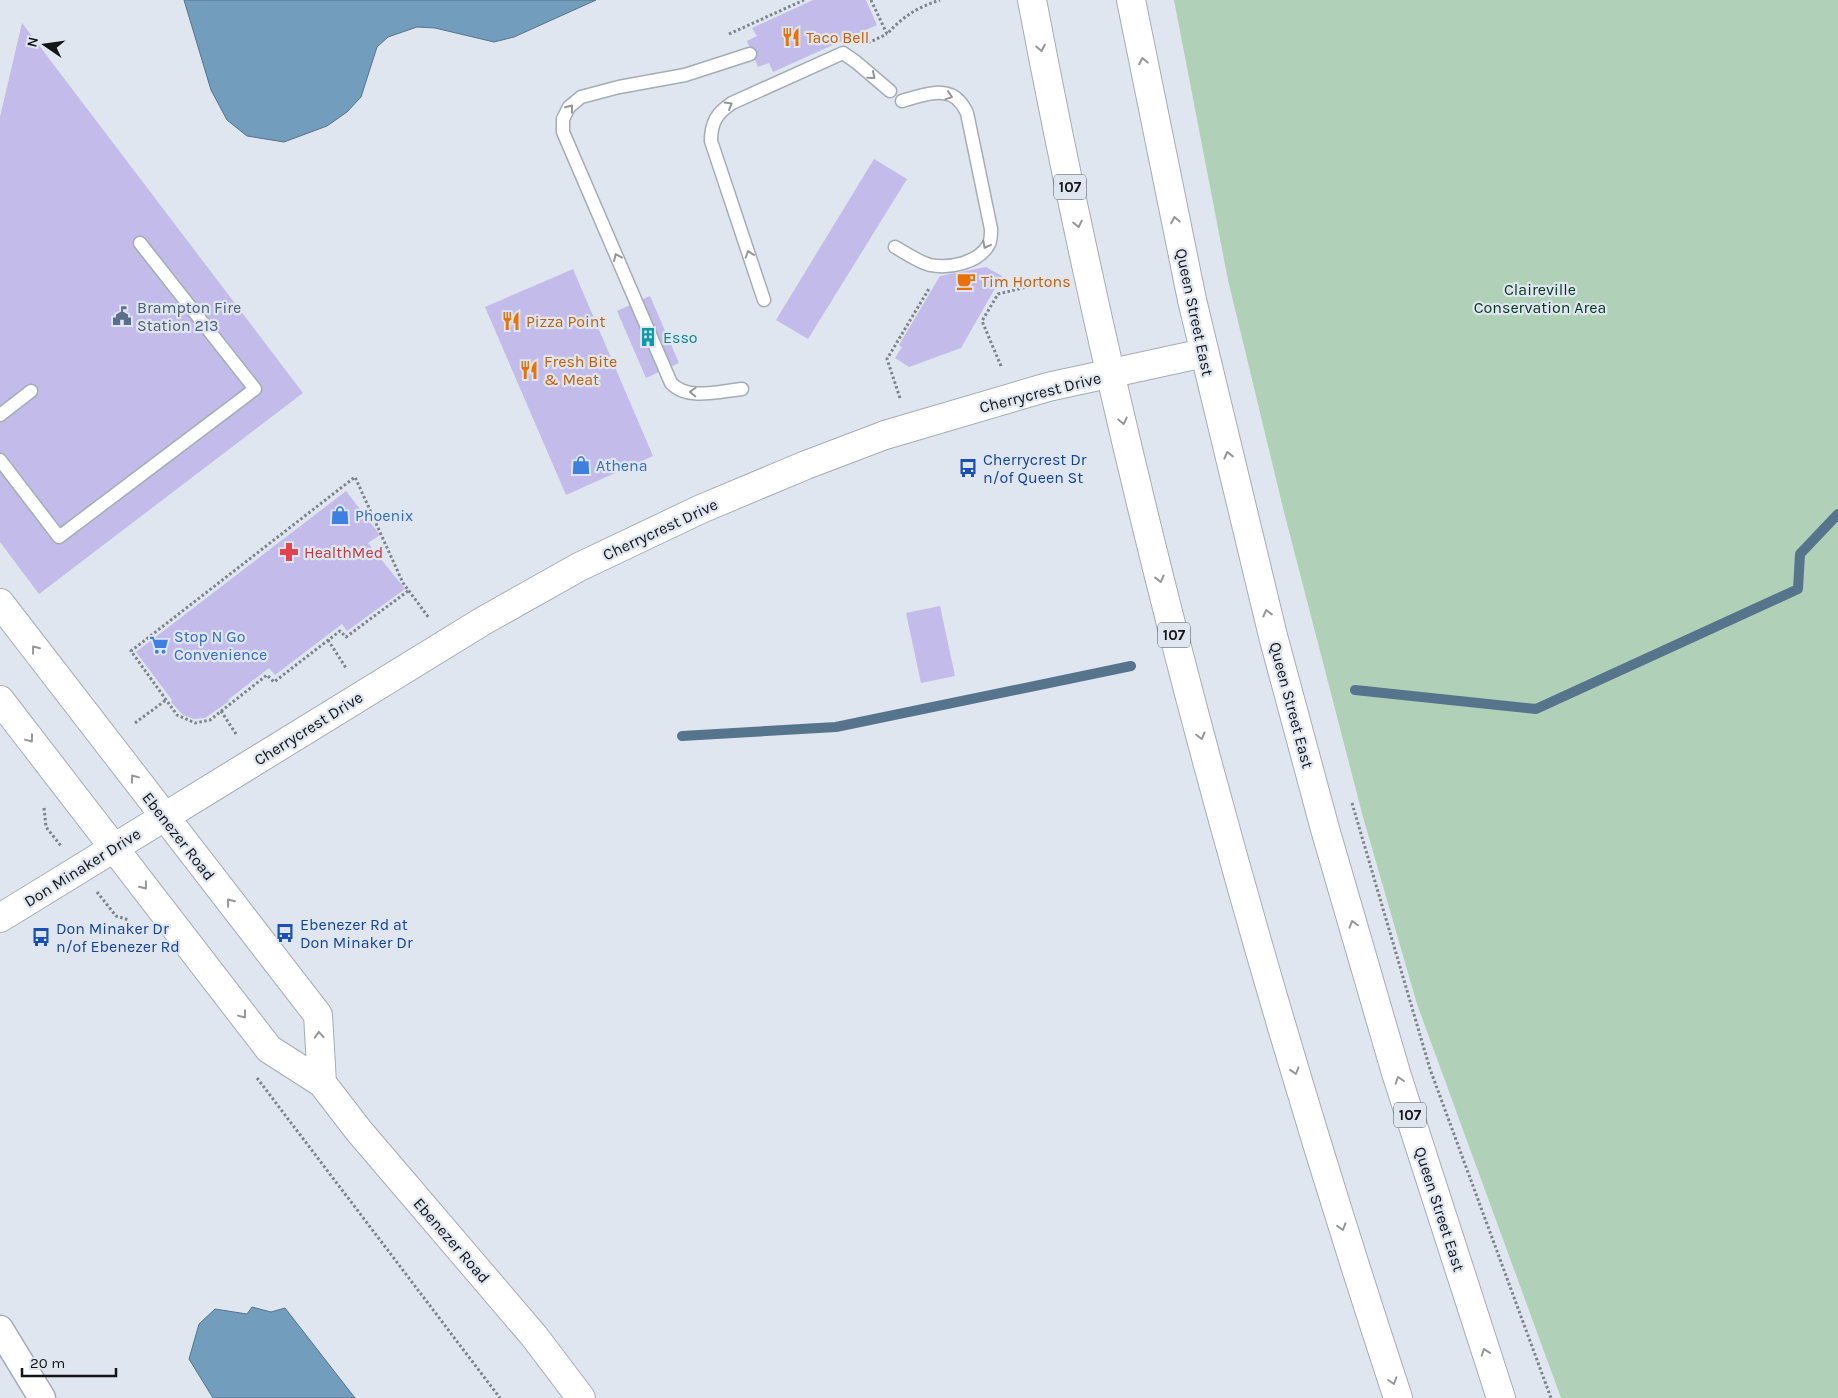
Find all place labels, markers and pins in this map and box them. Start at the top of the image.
restaurant icon: Taco Bell [780,26,802,48]
place label: Taco Bell [806,28,869,47]
cafe icon: Tim Hortons [955,270,977,292]
place label: Tim Hortons [981,272,1071,291]
place label: Brampton Fire Station 213 [137,298,241,335]
public building icon: Brampton Fire Station 213 [111,305,133,327]
restaurant icon: Pizza Point [500,310,522,332]
place label: Pizza Point [526,312,605,331]
building icon: Esso [637,326,659,348]
place label: Esso [663,328,698,347]
place label: Fresh Bite & Meat [544,352,617,389]
restaurant icon: Fresh Bite & Meat [518,359,540,381]
place label: Cherrycrest Dr n/of Queen St [983,450,1087,487]
shop icon: Athena [570,454,592,476]
place label: Athena [596,456,648,475]
bus stop icon: Cherrycrest Dr n/of Queen St [957,457,979,479]
shop icon: Phoenix [329,504,351,526]
place label: Phoenix [355,506,413,525]
pharmacy icon: HealthMed [278,541,300,563]
place label: HealthMed [304,543,383,562]
place label: Stop N Go Convenience [174,627,267,664]
supermarket icon: Stop N Go Convenience [148,634,170,656]
place label: Ebenezer Rd at Don Minaker Dr [300,915,413,952]
place label: Don Minaker Dr n/of Ebenezer Rd [56,919,180,956]
bus stop icon: Ebenezer Rd at Don Minaker Dr [274,922,296,944]
bus stop icon: Don Minaker Dr n/of Ebenezer Rd [30,926,52,948]

